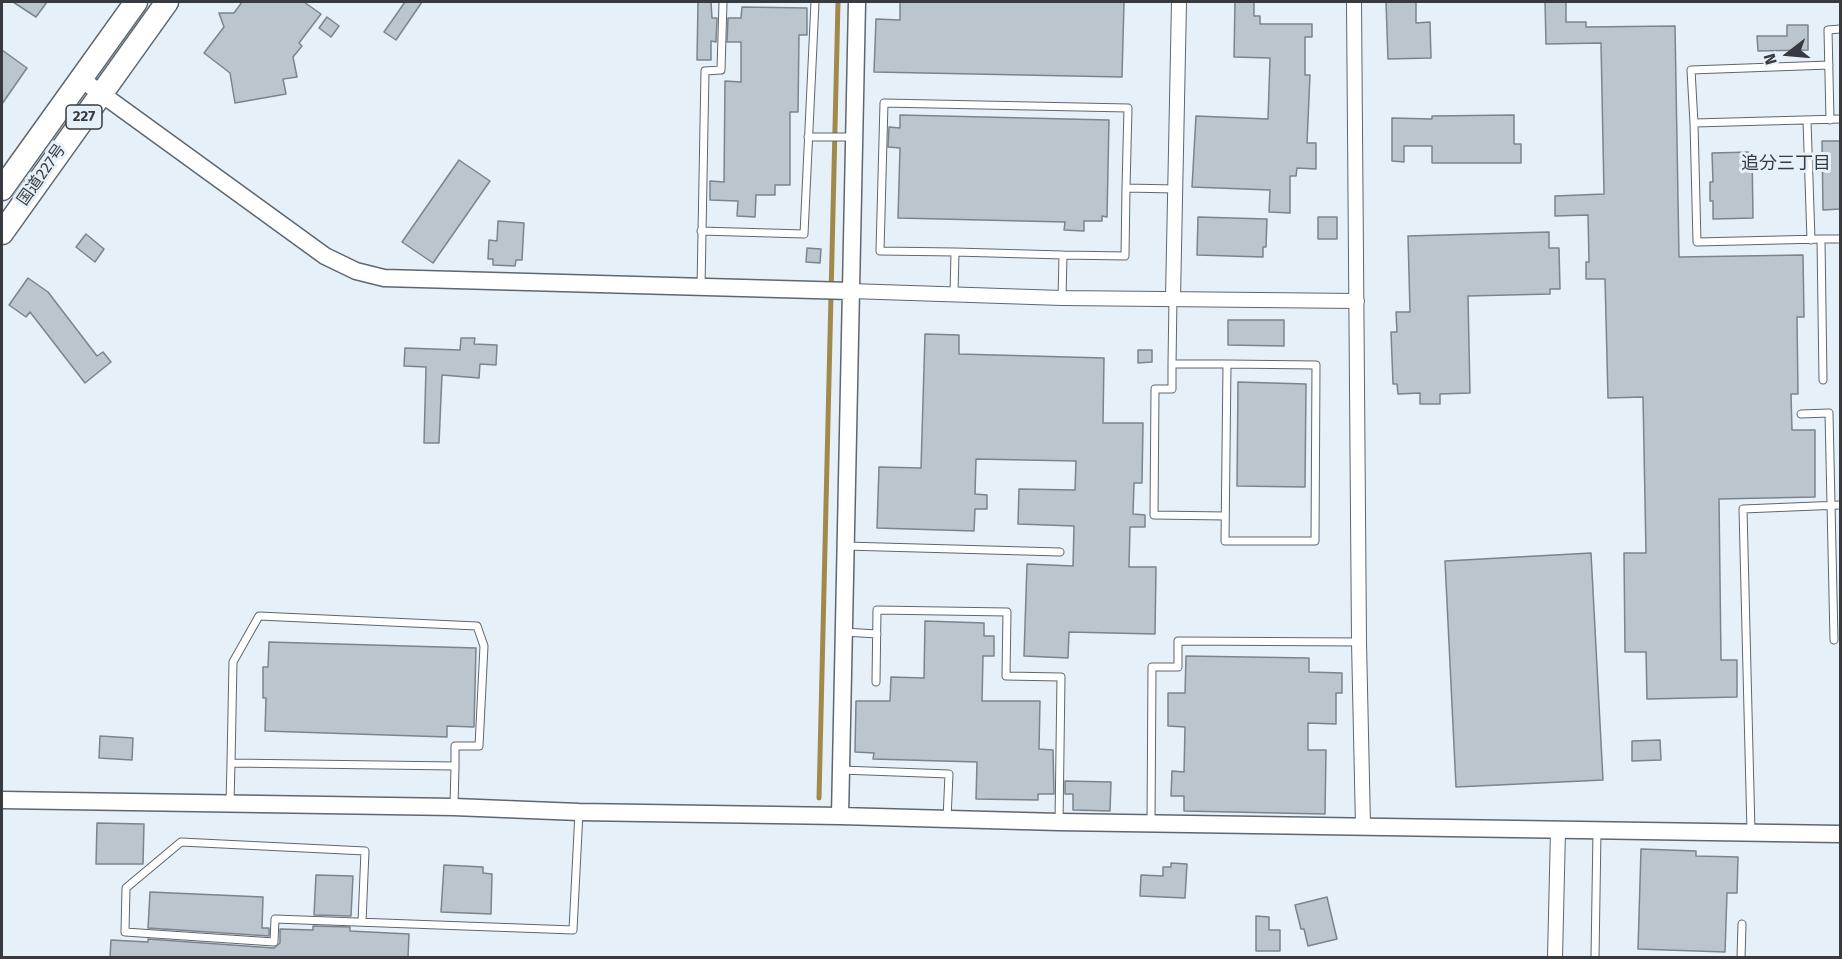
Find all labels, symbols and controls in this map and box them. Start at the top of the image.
north arrow [1758,24,1818,84]
text: N [1760,51,1781,67]
road number: 227 [66,105,102,129]
street label: 国道227号 [14,141,70,209]
district label: 追分三丁目 [1741,153,1831,175]

